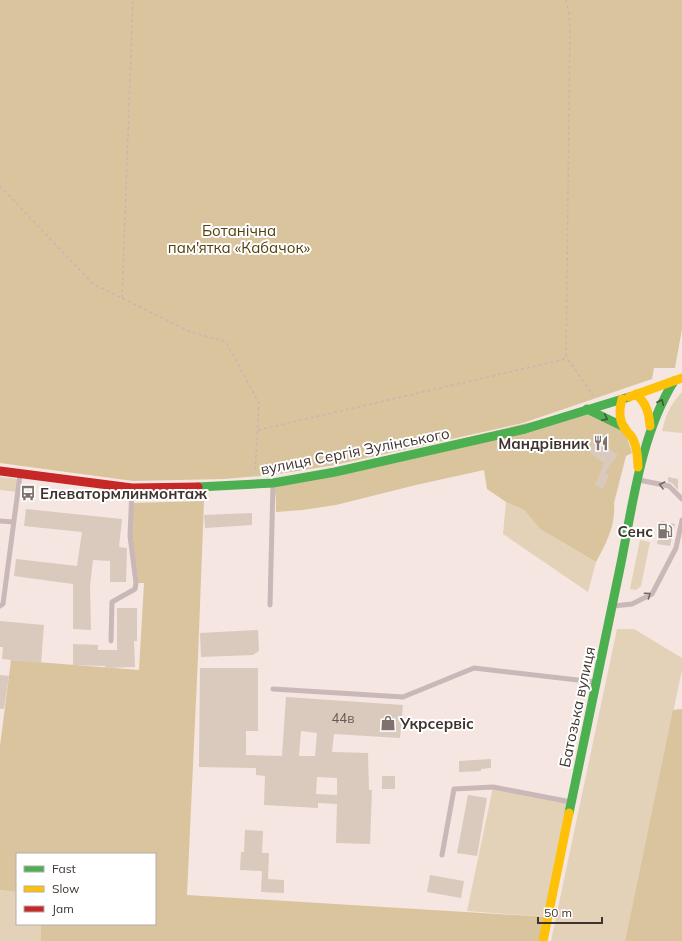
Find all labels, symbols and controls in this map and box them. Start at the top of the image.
park label: Ботанічна пам'ятка «Кабачок» [168,221,310,257]
one-way arrow [656,398,664,406]
one-way arrow [601,413,609,421]
street label: вулиця Сергія Зулінського [259,423,451,479]
place label: Мандрівник [498,434,589,453]
restaurant icon: Мандрівник [592,434,610,452]
one-way arrow [659,481,666,490]
bus stop icon: Елеватормлинмонтаж [19,484,37,502]
place label: Елеватормлинмонтаж [40,484,207,503]
place label: Сенс [617,522,653,541]
fuel station icon: Сенс [656,522,674,540]
one-way arrow [644,592,651,600]
street label: Батозька вулиця [555,645,599,769]
house number: 44в [332,710,354,726]
shop icon: Укрсервіс [379,714,397,732]
place label: Укрсервіс [399,714,474,733]
legend [16,853,156,925]
text: Fast [52,861,76,876]
text: Slow [52,881,80,896]
scale bar [538,899,602,925]
text: Jam [52,901,74,916]
text: 50 m [544,905,572,920]

